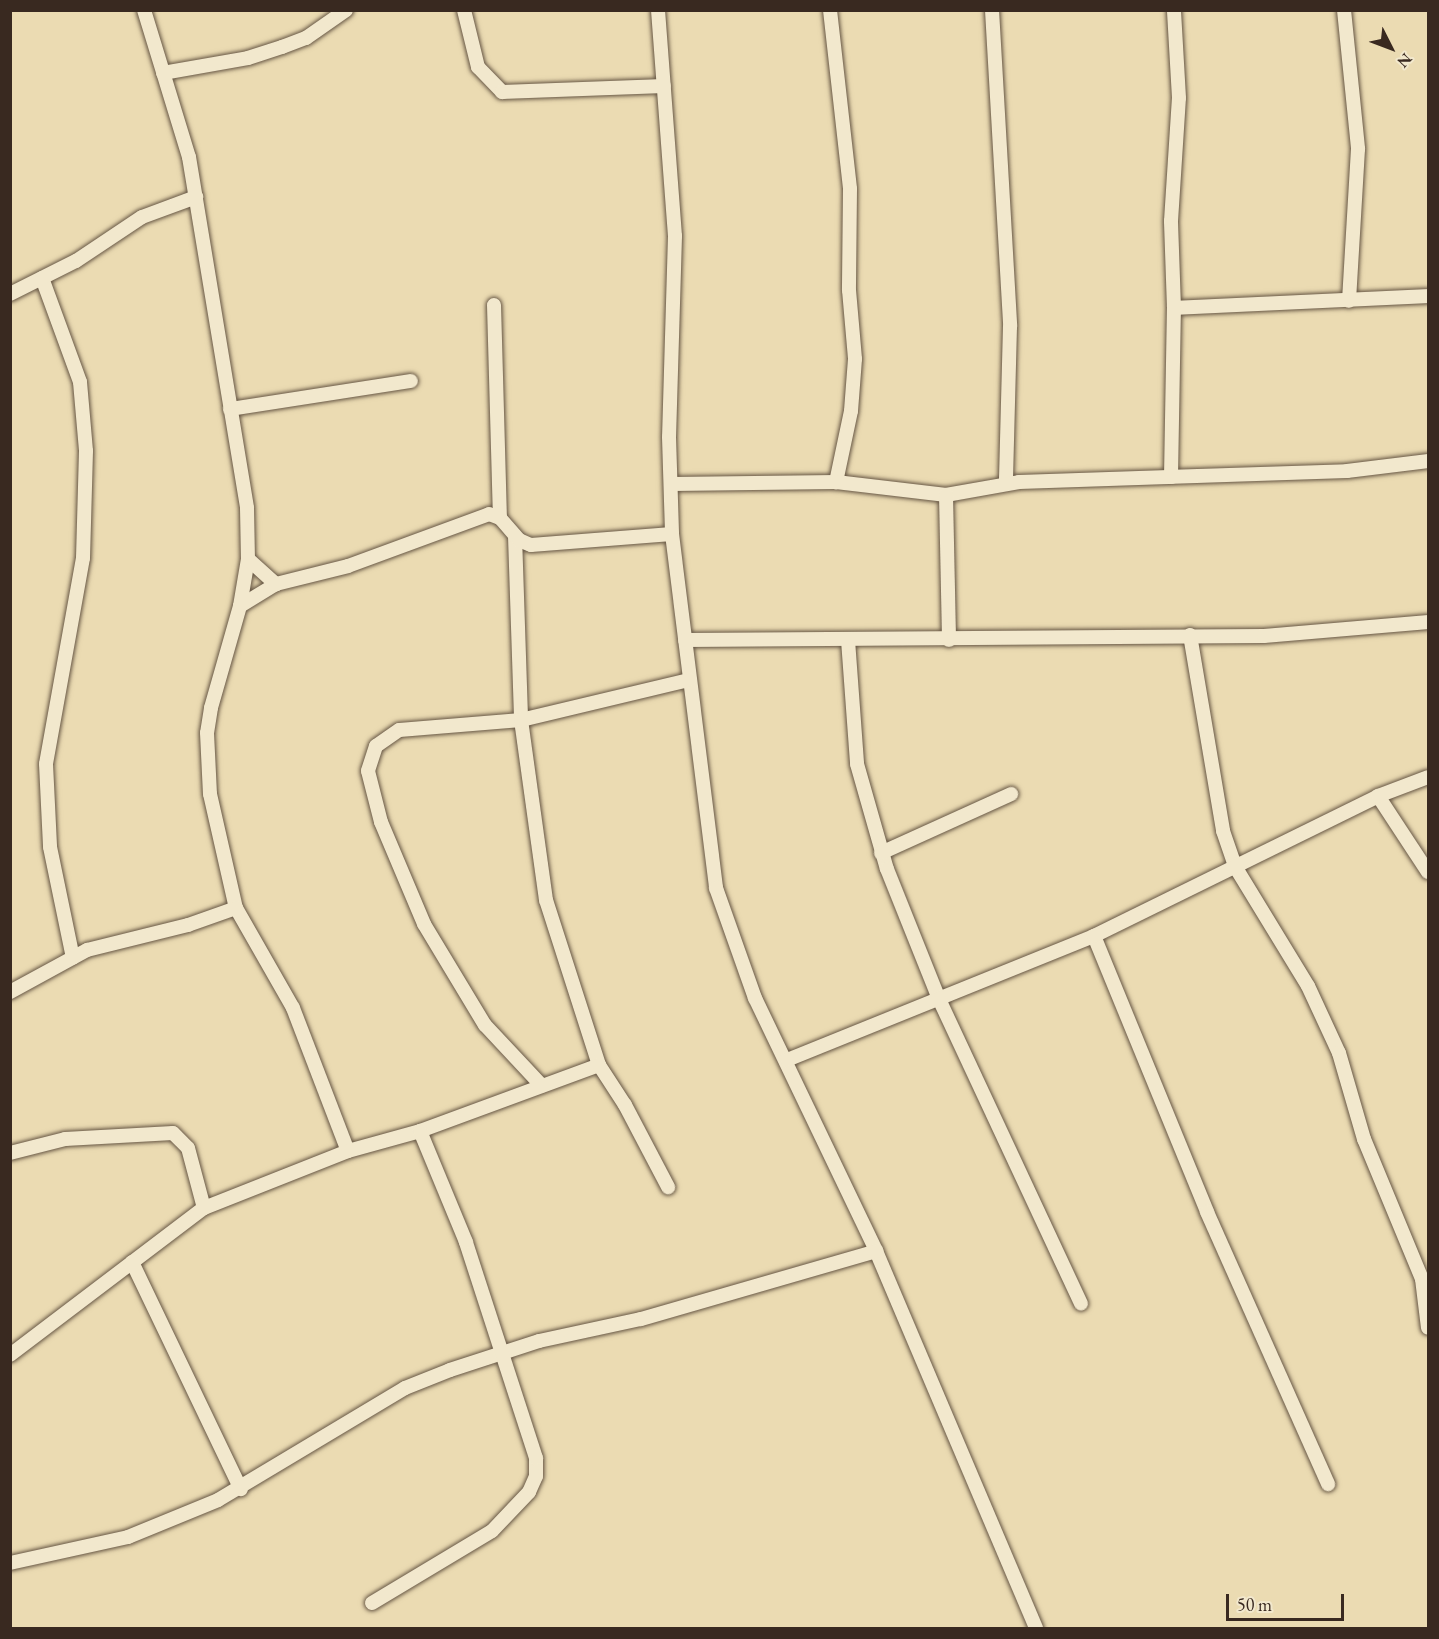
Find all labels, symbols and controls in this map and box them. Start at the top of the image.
north arrow [1361,18,1421,78]
text: N [1393,49,1417,72]
scale bar [1229,1582,1348,1620]
text: 50 m [1237,1593,1272,1616]

